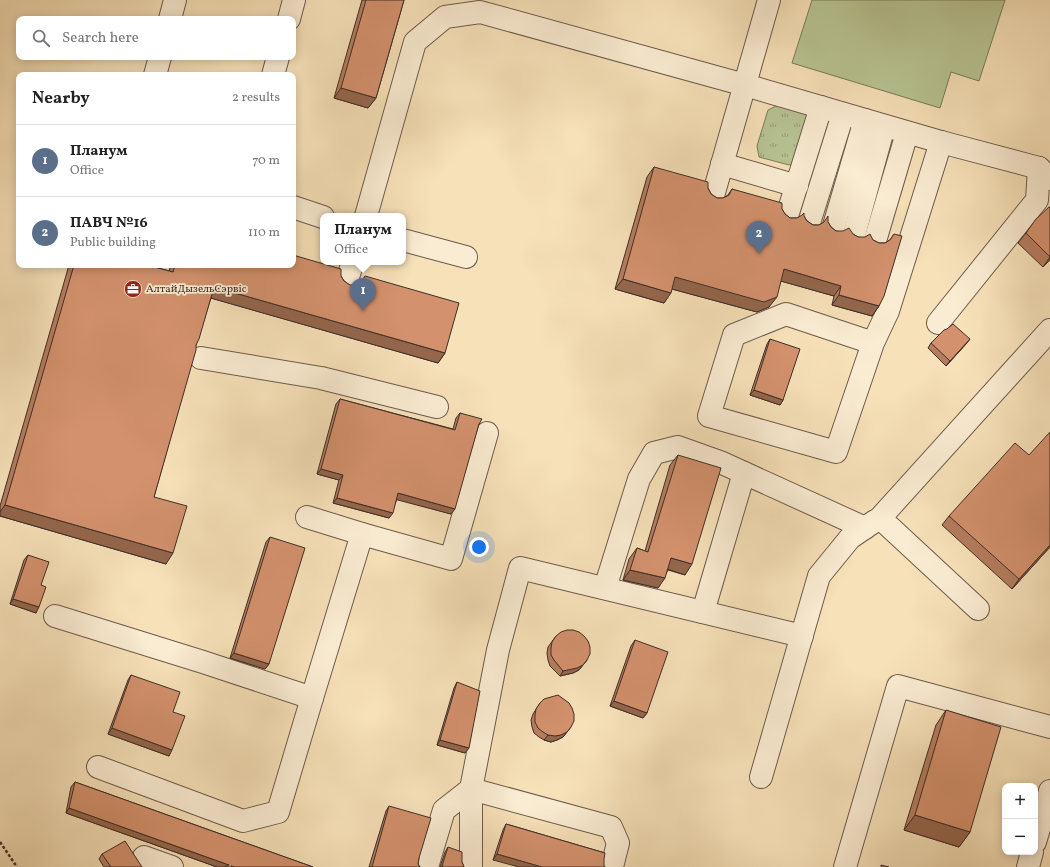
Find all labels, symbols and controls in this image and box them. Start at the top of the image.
search box [16,16,296,60]
icon: search [30,27,52,49]
text: Search here [62,28,139,49]
text: Nearby [32,87,90,110]
text: 2 results [232,89,280,107]
text: Планум [70,141,127,162]
text: 1 [42,152,48,170]
text: 70 m [252,152,280,170]
text: Office [70,162,104,180]
text: ПАВЧ №16 [70,213,148,234]
popup [320,213,406,265]
text: Планум [334,220,392,241]
pin: 2 [746,221,772,254]
text: 2 [42,224,48,242]
text: 110 m [248,224,280,242]
text: Public building [70,234,156,252]
text: Office [334,241,368,259]
pin: 1 [350,278,376,311]
office icon: АлтайДызельСэрвіс [123,279,143,299]
place label: АлтайДызельСэрвіс [146,282,247,297]
your location [469,537,489,557]
map controls [1002,783,1038,855]
button: + [1002,783,1038,819]
button: − [1002,819,1038,855]

